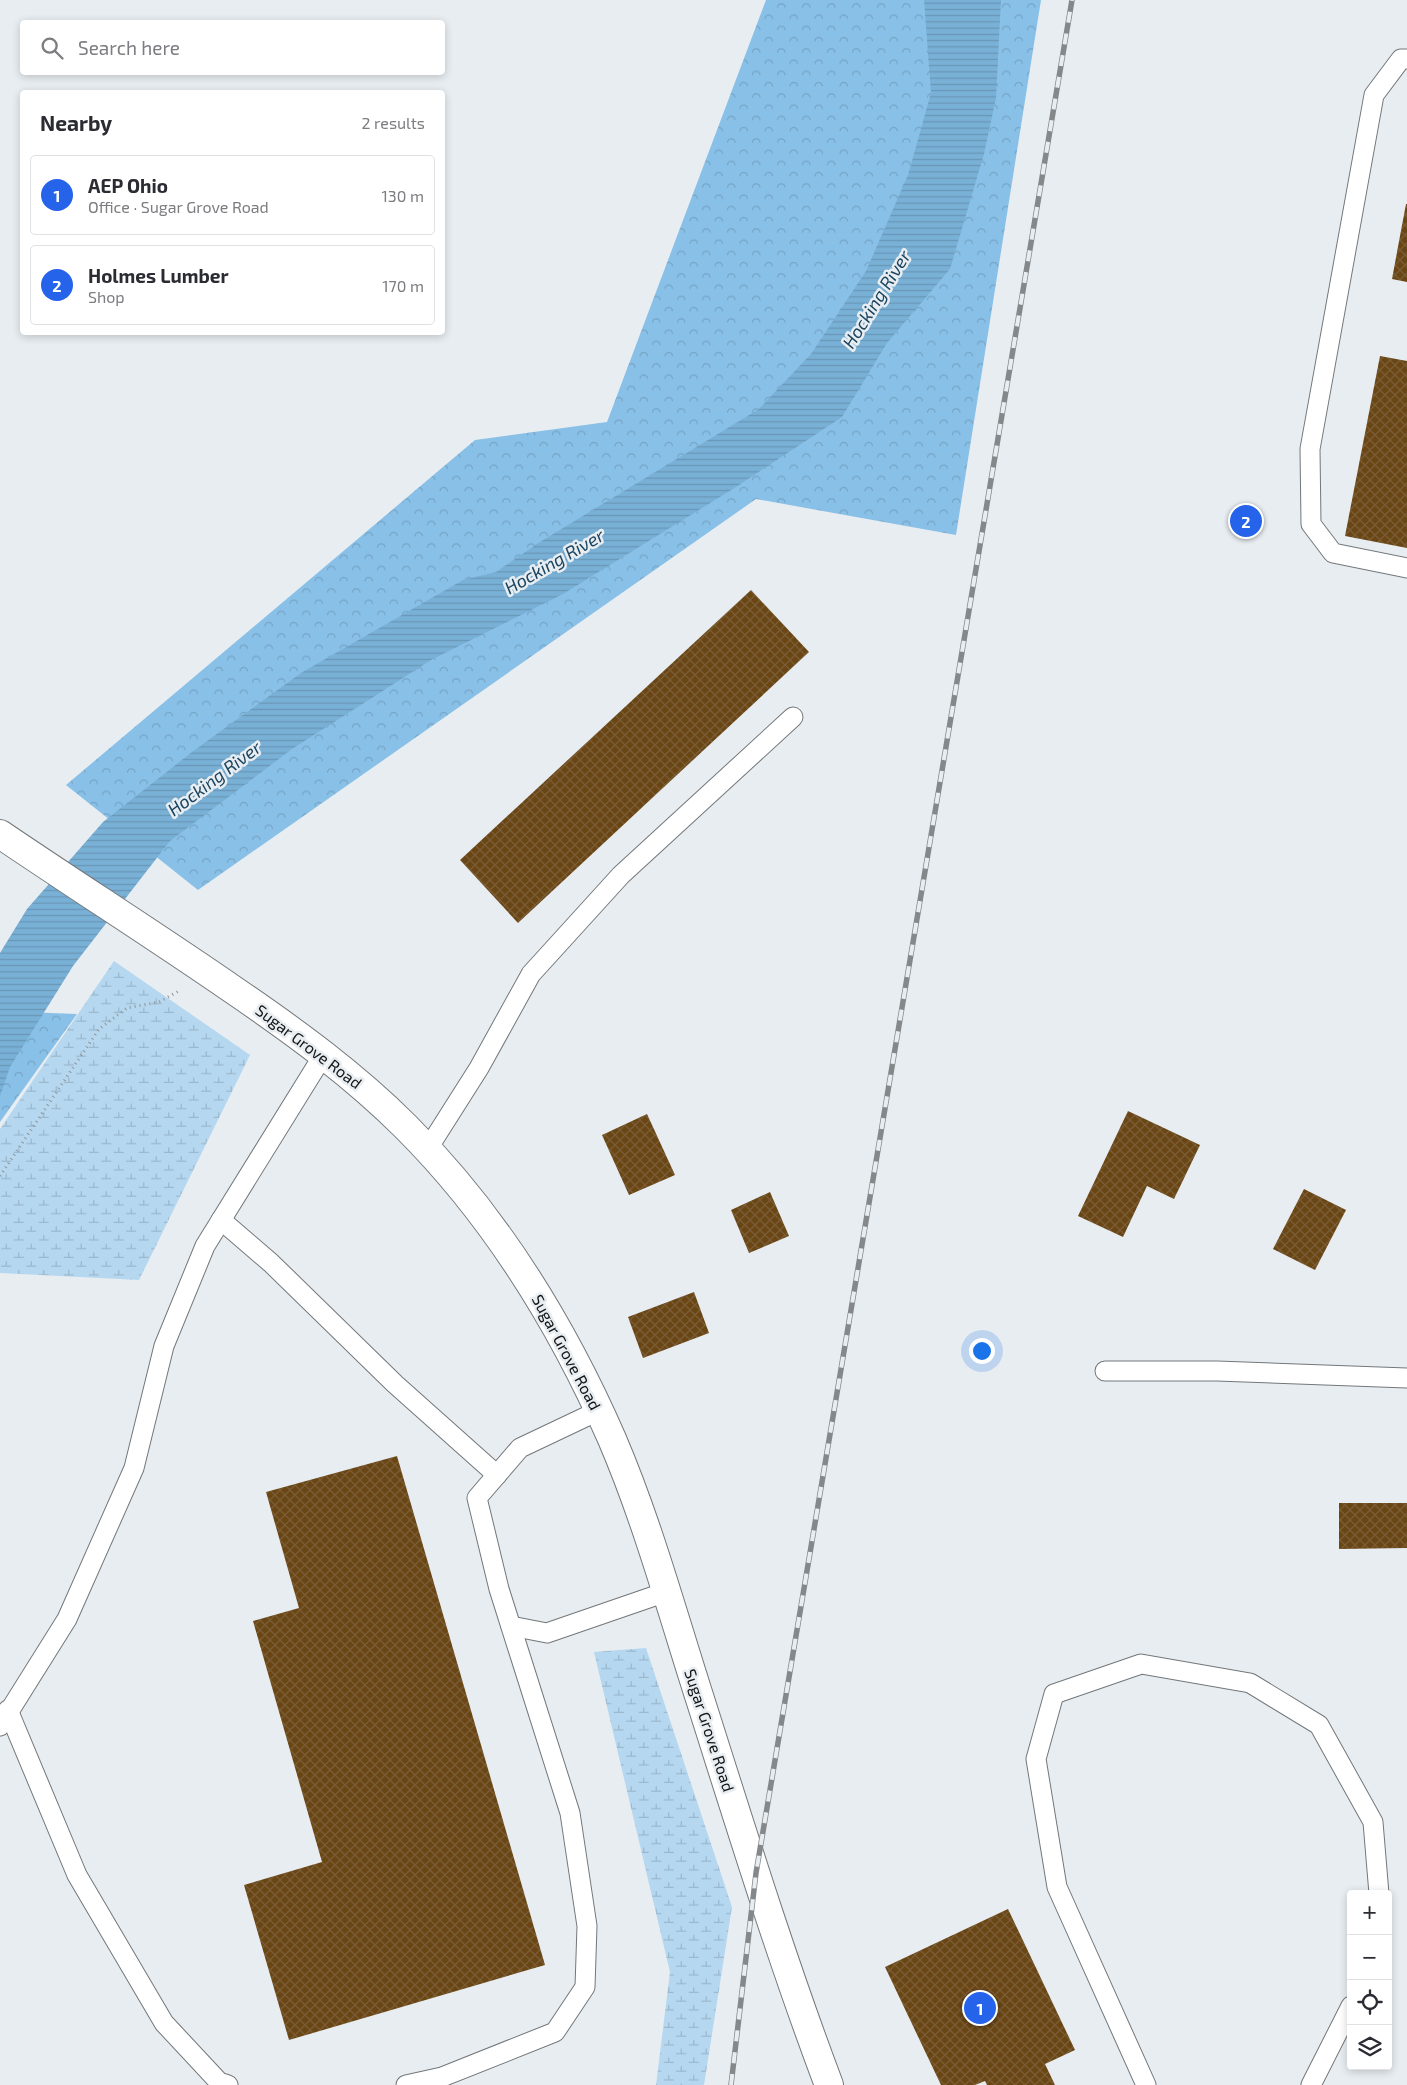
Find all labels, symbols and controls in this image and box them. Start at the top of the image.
search box [20,20,445,75]
icon: search [38,34,66,62]
text: Search here [78,36,180,59]
text: Nearby [40,110,112,135]
text: 2 results [362,113,425,132]
text: AEP Ohio [88,174,168,197]
text: 1 [54,186,60,205]
text: 130 m [382,186,424,205]
text: Office · Sugar Grove Road [88,197,269,216]
water label: Hocking River [837,245,915,352]
text: Holmes Lumber [88,264,229,287]
text: 2 [52,276,62,295]
text: 170 m [382,276,424,295]
text: Shop [88,287,125,306]
pin: 2 [1230,502,1262,540]
water label: Hocking River [500,523,608,598]
water label: Hocking River [163,735,266,820]
street label: Sugar Grove Road [252,1000,366,1092]
street label: Sugar Grove Road [529,1291,605,1413]
your location [969,1338,995,1364]
street label: Sugar Grove Road [681,1666,739,1794]
map controls [1347,1890,1392,2070]
button: + [1347,1890,1392,1935]
button: − [1347,1935,1392,1980]
button: locate [1347,1980,1392,2025]
pin: 1 [964,1989,996,2027]
button: layers [1347,2025,1392,2070]

